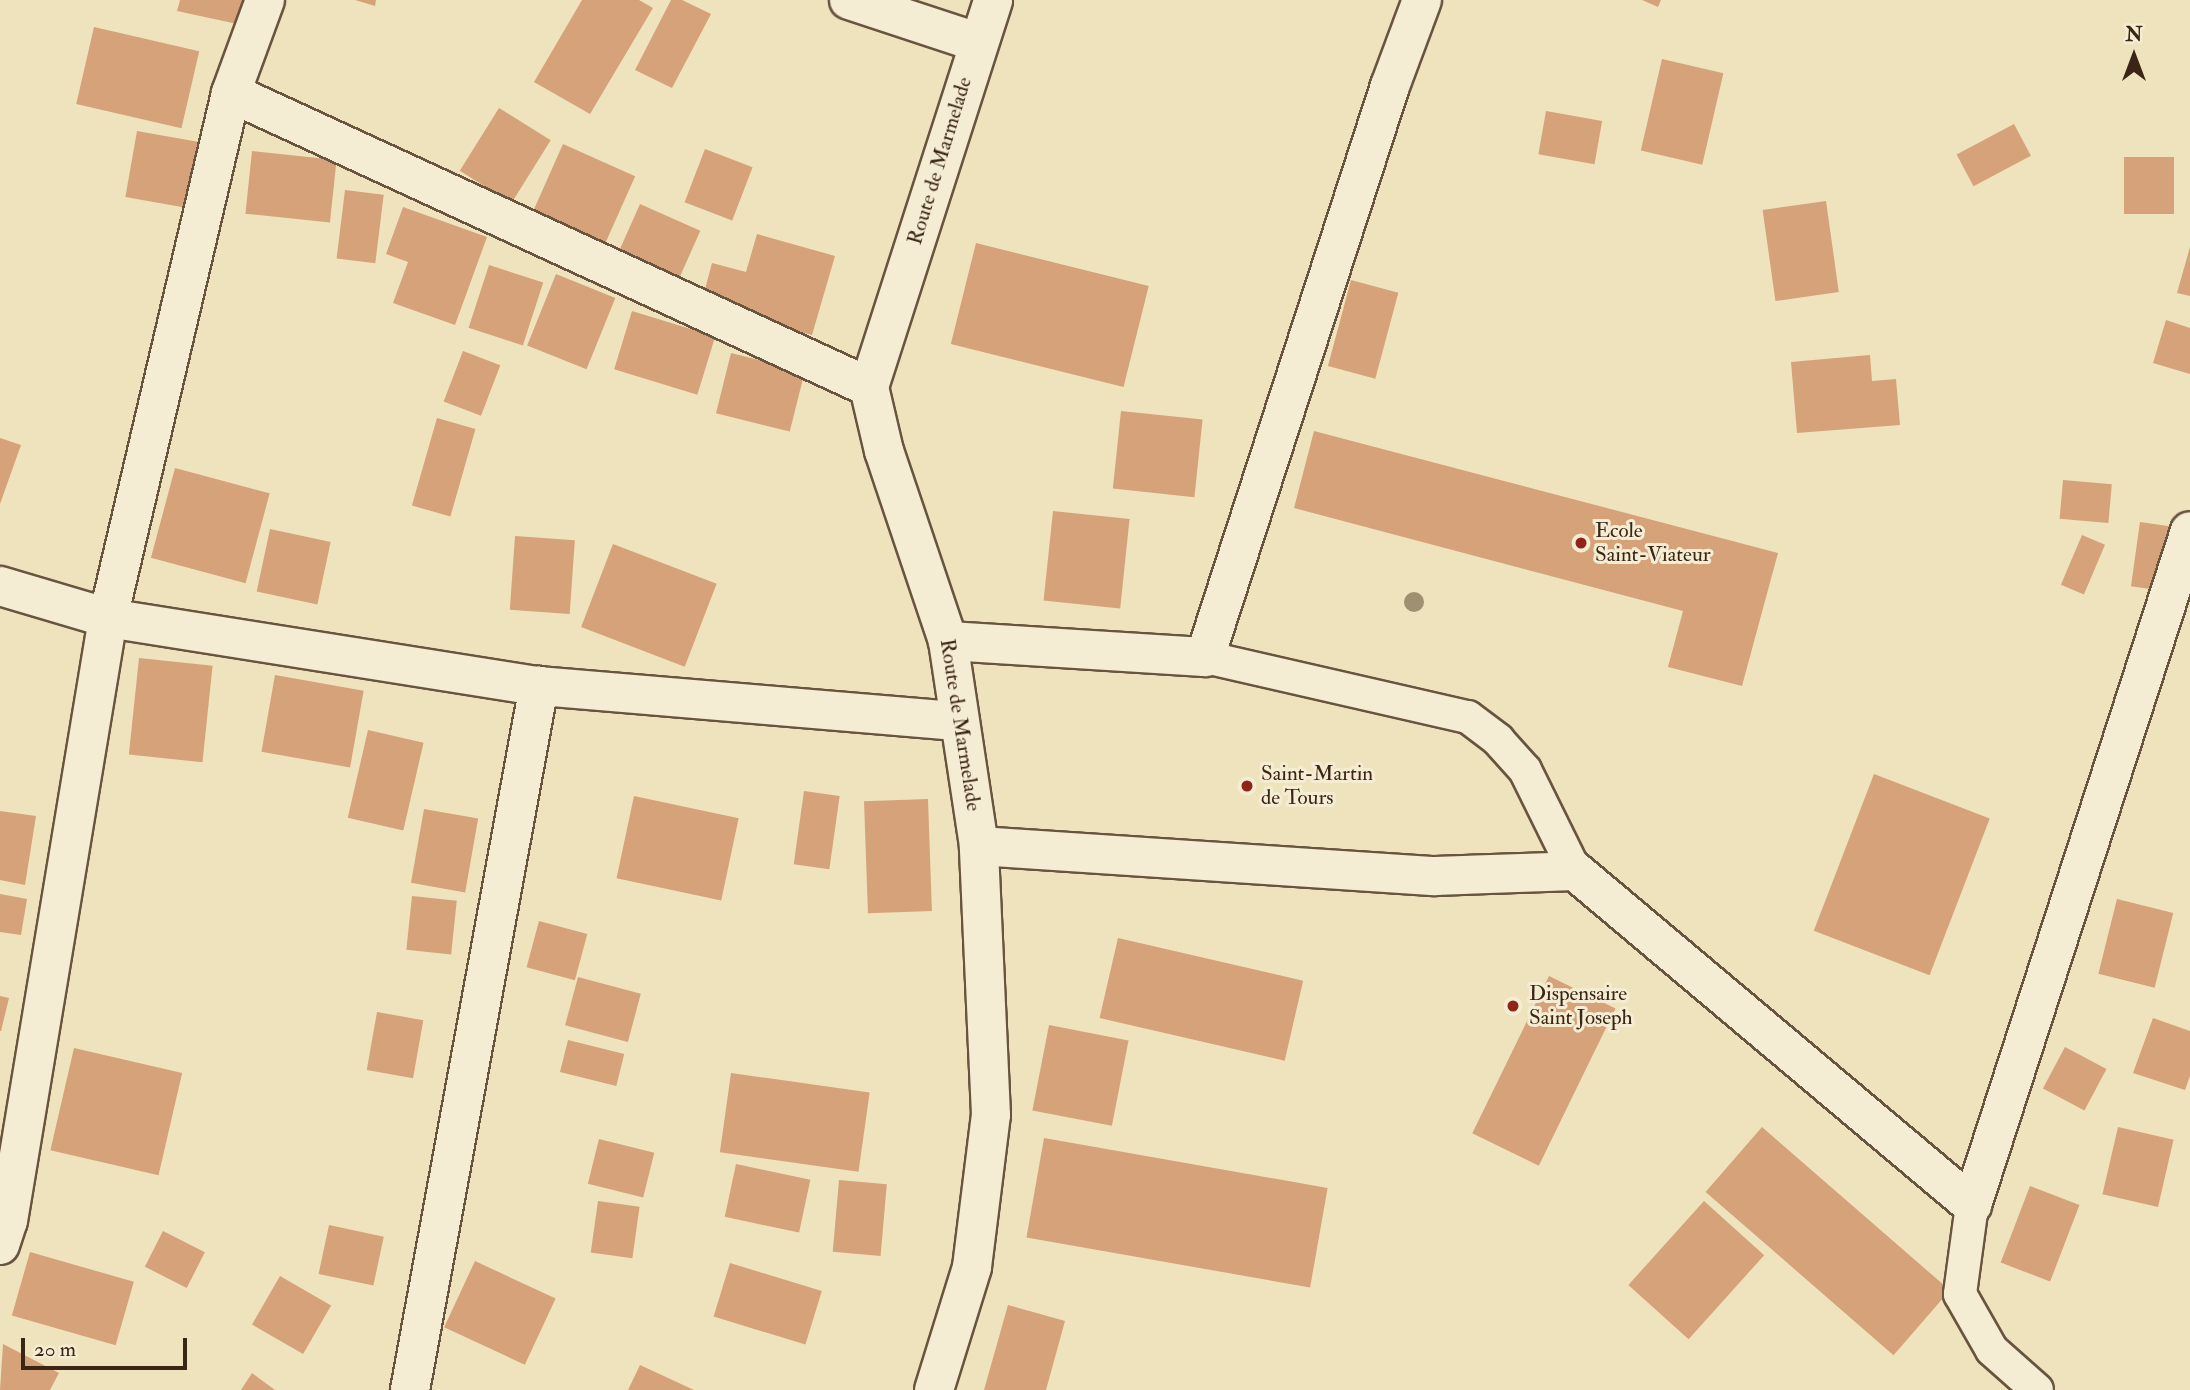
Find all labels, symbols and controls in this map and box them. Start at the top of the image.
north arrow [2099,21,2169,91]
text: N [2125,23,2143,47]
street label: Route de Marmelade [903,74,977,248]
place label: Ecole Saint-Viateur [1595,518,1711,568]
marker: Ecole Saint-Viateur [1573,535,1589,551]
street label: Route de Marmelade [934,637,986,813]
place label: Saint-Martin de Tours [1261,761,1373,811]
marker: Saint-Martin de Tours [1239,778,1255,794]
place label: Dispensaire Saint Joseph [1529,981,1633,1031]
marker: Dispensaire Saint Joseph [1503,996,1523,1016]
scale bar [24,1324,191,1368]
text: 20 m [34,1336,76,1363]

